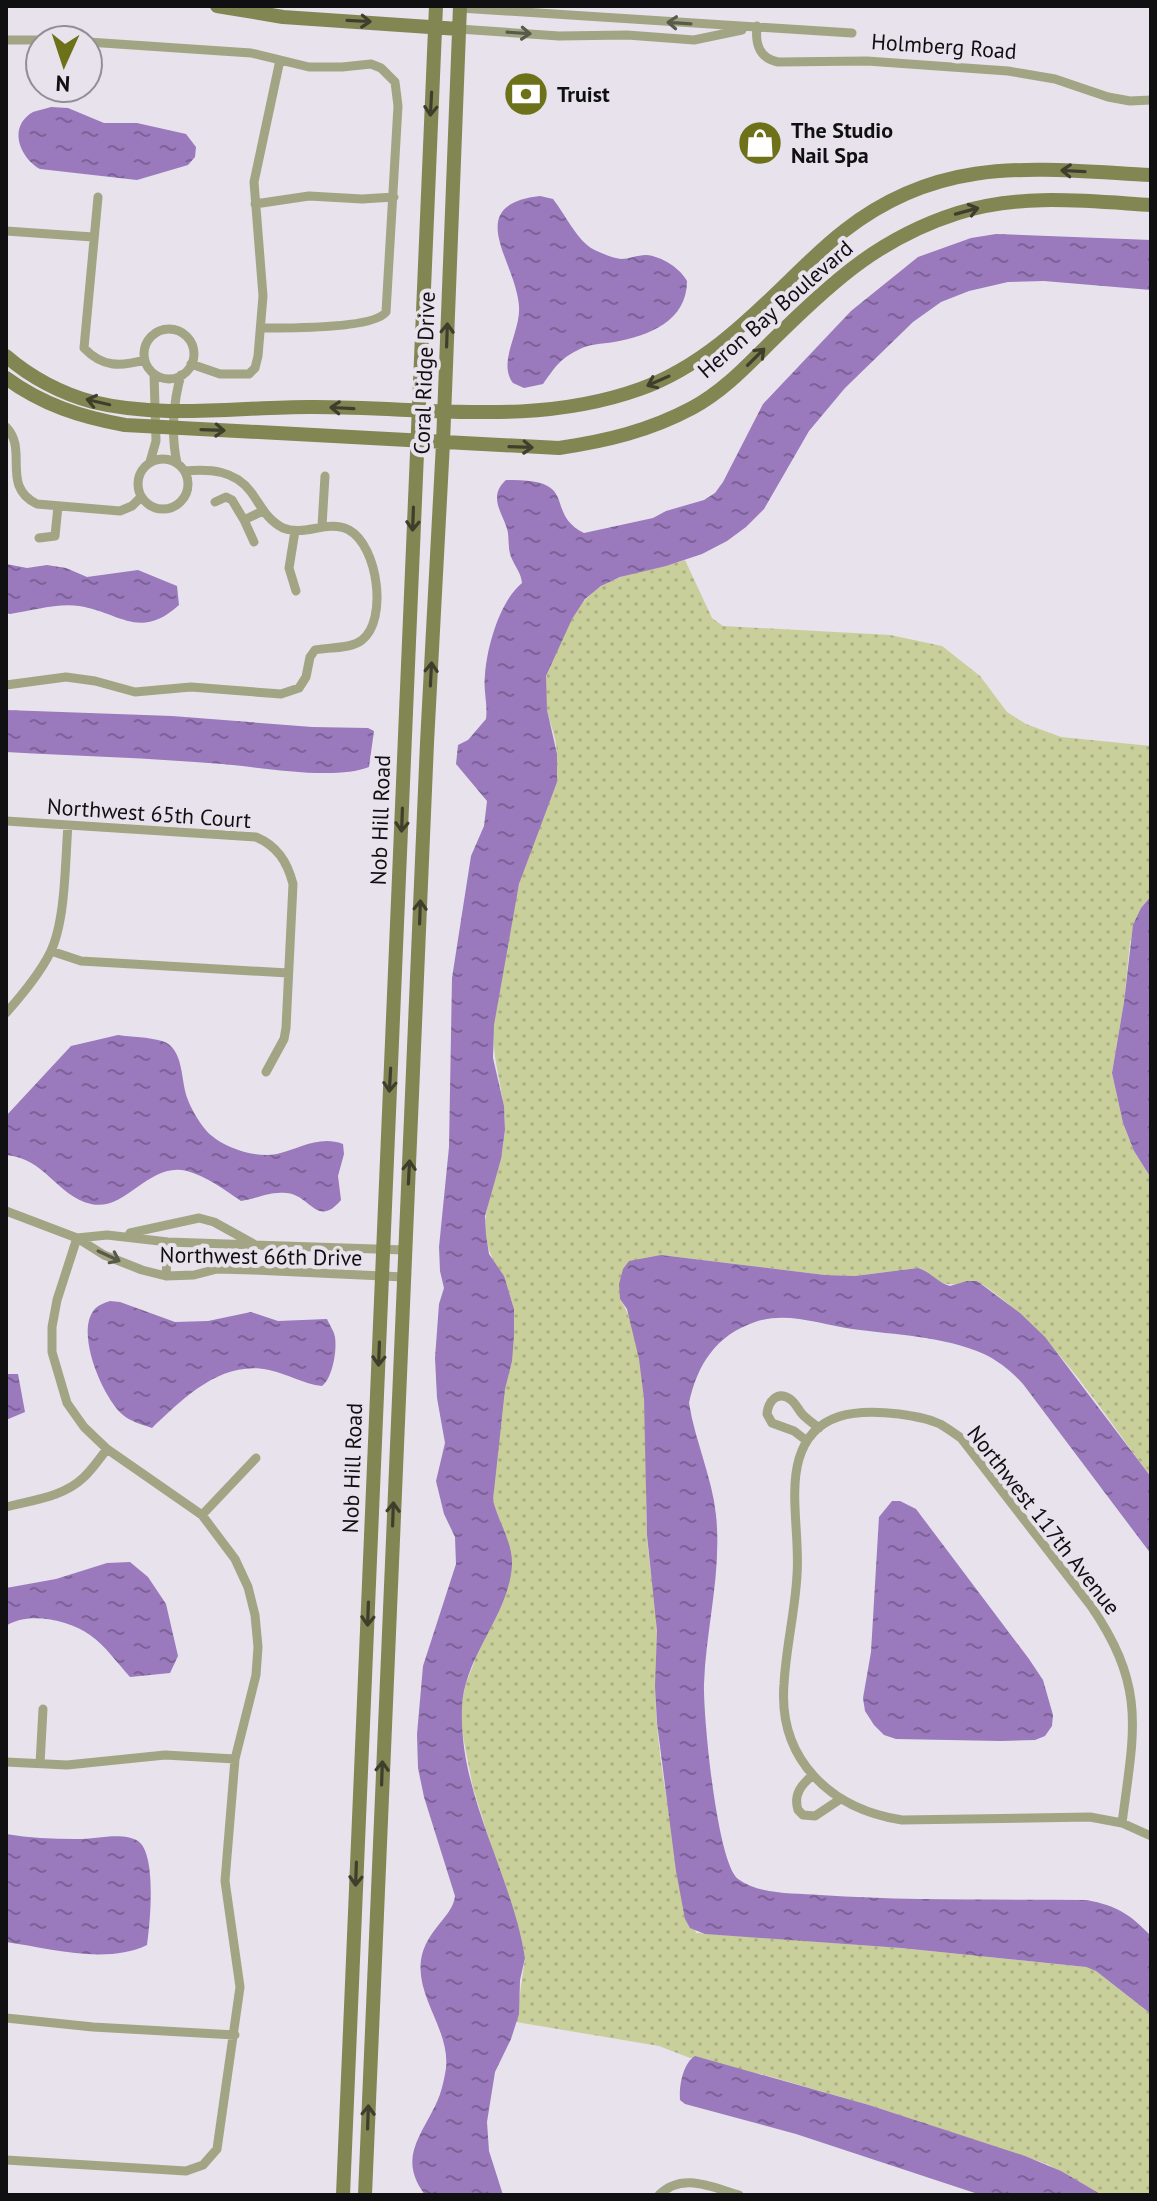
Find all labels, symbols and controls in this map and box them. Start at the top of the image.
one-way arrow [345,14,372,29]
one-way arrow [666,15,693,30]
north arrow [24,24,104,104]
one-way arrow [505,26,532,41]
street label: Holmberg Road [870,27,1018,65]
text: N [55,70,71,98]
bank icon: Truist [502,70,550,118]
place label: Truist [557,80,610,108]
one-way arrow [424,90,439,117]
place label: The Studio Nail Spa [791,116,893,169]
shop icon: The Studio Nail Spa [736,119,784,167]
one-way arrow [1060,163,1087,178]
one-way arrow [953,203,979,218]
street label: Heron Bay Boulevard [692,234,858,384]
street label: Coral Ridge Drive [407,291,441,455]
one-way arrow [440,322,455,349]
one-way arrow [746,348,765,367]
one-way arrow [646,374,670,389]
one-way arrow [86,394,112,409]
one-way arrow [329,400,356,415]
one-way arrow [199,422,226,437]
one-way arrow [507,439,534,454]
one-way arrow [406,505,421,532]
one-way arrow [423,661,438,688]
street label: Nob Hill Road [364,754,396,886]
street label: Northwest 65th Court [46,792,252,834]
one-way arrow [394,806,409,833]
one-way arrow [413,899,428,926]
one-way arrow [382,1066,397,1093]
one-way arrow [401,1159,416,1186]
street label: Northwest 66th Drive [159,1240,363,1272]
one-way arrow [96,1249,120,1264]
one-way arrow [371,1340,386,1367]
street label: Nob Hill Road [336,1402,368,1534]
street label: Northwest 117th Avenue [961,1420,1127,1620]
one-way arrow [386,1501,401,1528]
one-way arrow [360,1600,375,1627]
one-way arrow [375,1760,390,1787]
one-way arrow [349,1860,364,1887]
one-way arrow [360,2104,375,2131]

